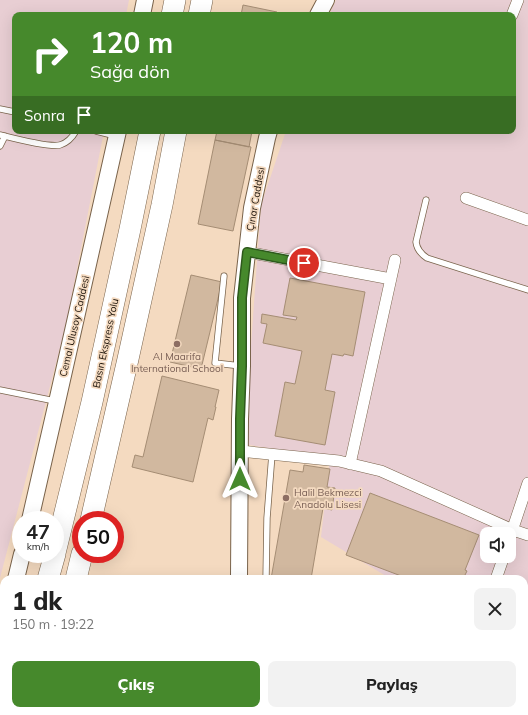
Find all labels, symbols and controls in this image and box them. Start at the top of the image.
text: 120 m [90,25,173,60]
icon: right [24,28,76,80]
text: Sağa dön [90,60,170,83]
icon: arrive [73,104,95,126]
text: Sonra [24,106,65,125]
street label: Çınar Caddesi [243,166,268,232]
pin [287,246,321,280]
icon: arrive [293,252,315,274]
street label: Cemal Ulusoy Caddesi [57,274,92,378]
street label: Basın Ekspress Yolu [90,297,121,389]
marker: Al Maarifa International School [172,339,182,349]
place label: Al Maarifa International School [131,350,223,375]
position arrow [219,458,261,500]
place label: Halil Bekmezci Anadolu Lisesi [294,486,362,511]
marker: Halil Bekmezci Anadolu Lisesi [281,493,291,503]
speed limit sign: 50 [72,511,124,563]
text: 47 [26,519,50,544]
map controls [480,527,516,563]
button: sound [480,527,516,563]
text: km/h [27,540,49,553]
text: 1 dk [12,586,62,616]
button: close [474,588,516,630]
text: 150 m · 19:22 [12,616,94,632]
button: Çıkış [12,661,260,707]
button: Paylaş [268,661,516,707]

